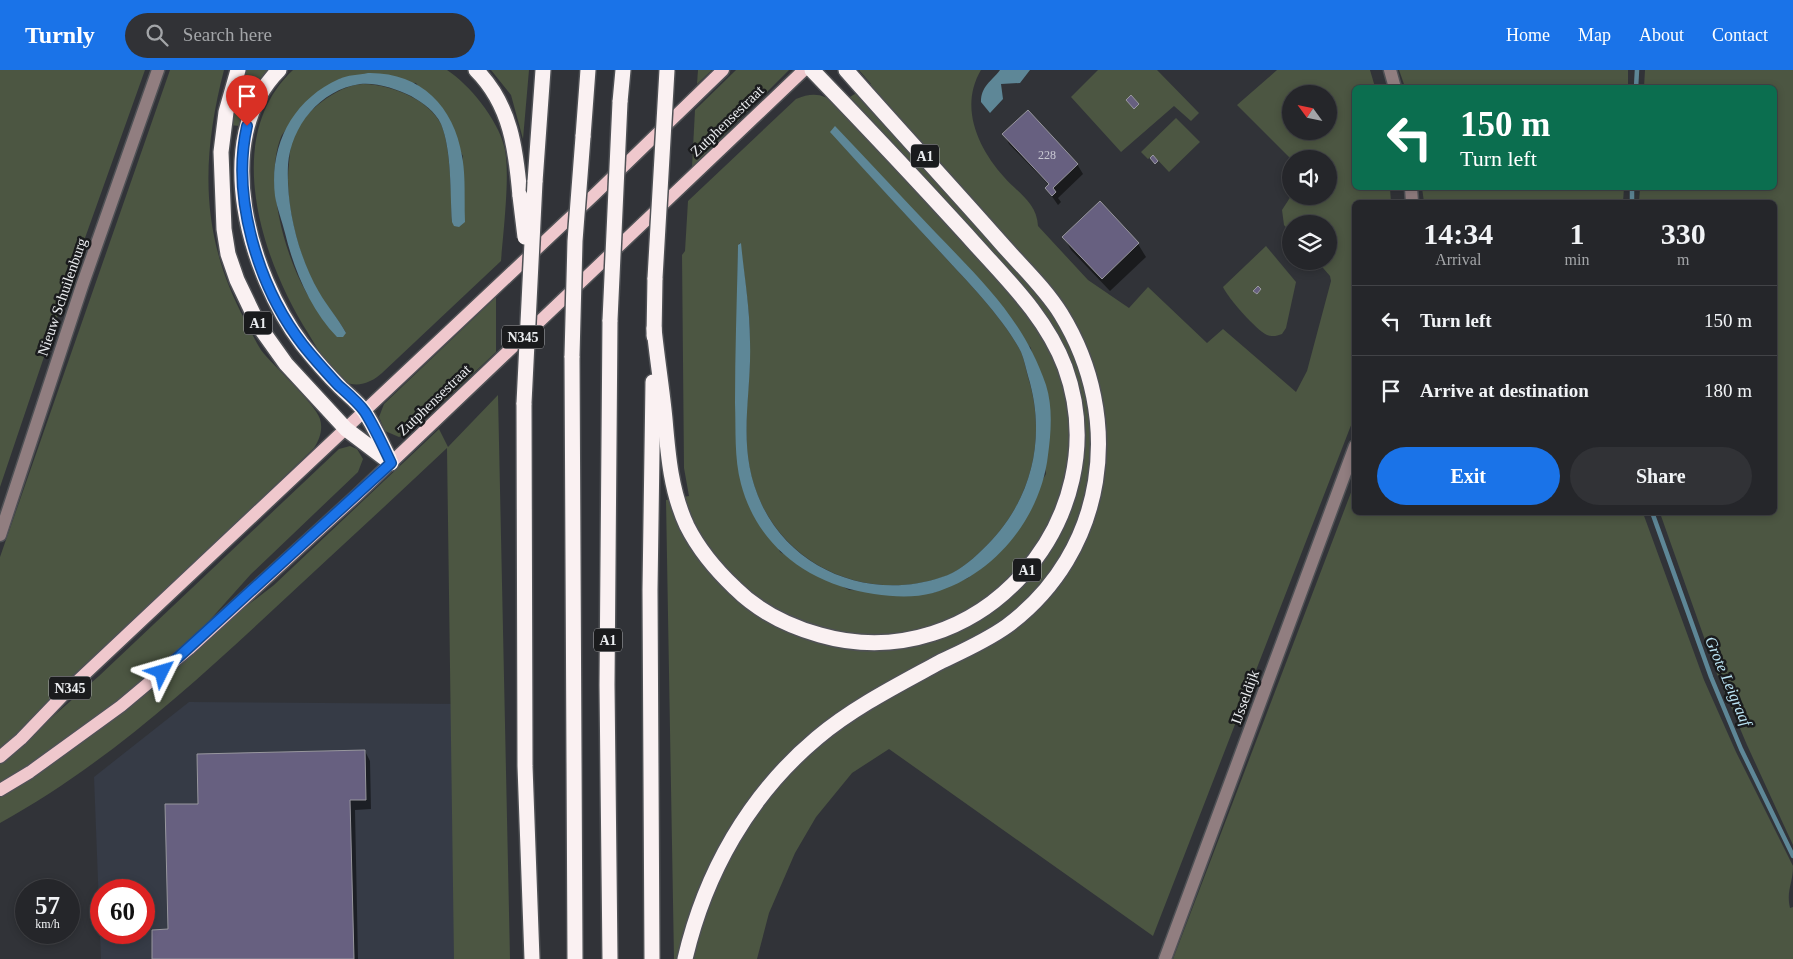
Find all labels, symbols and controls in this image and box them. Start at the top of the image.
search box [125,13,475,58]
icon: search [143,21,171,49]
text: Turnly [25,22,95,48]
text: Search here [183,24,272,45]
text: Home [1506,25,1550,45]
text: Map [1578,25,1611,45]
text: About [1639,25,1684,45]
text: Contact [1712,25,1768,45]
pin [226,75,268,126]
icon: arrive [233,82,261,110]
street label: Zutphensestraat [687,82,767,160]
north arrow [1282,85,1338,140]
map controls [1282,85,1337,270]
icon: left [1377,105,1442,170]
text: 150 m [1460,105,1550,144]
road number: A1 [911,144,939,168]
text: Turn left [1460,146,1537,171]
house number: 228 [1038,148,1056,162]
button: sound [1282,150,1337,205]
button: layers [1282,215,1337,270]
text: 14:34 [1423,217,1493,250]
text: 1 [1569,217,1584,250]
text: 330 [1661,217,1706,250]
street label: Nieuw Schuilenburg [34,236,90,358]
text: Arrival [1435,251,1481,268]
text: min [1565,251,1589,268]
text: m [1677,251,1689,268]
icon: left [1377,307,1405,335]
text: Turn left [1420,310,1492,331]
text: 150 m [1704,310,1752,331]
road number: A1 [244,312,272,334]
road number: N345 [502,326,544,348]
street label: Zutphensestraat [394,361,474,439]
icon: arrive [1377,377,1405,405]
text: Arrive at destination [1420,380,1589,401]
text: 180 m [1704,380,1752,401]
button: Exit [1377,447,1560,505]
button: Share [1570,447,1752,505]
road number: A1 [1013,558,1041,582]
road number: A1 [594,628,622,652]
water label: Grote Leigraaf [1701,634,1756,731]
position arrow [135,645,187,697]
street label: IJsseldijk [1228,667,1262,726]
road number: N345 [49,676,91,700]
speed limit sign: 60 [90,879,155,944]
text: 57 [35,892,60,919]
text: km/h [35,917,60,931]

